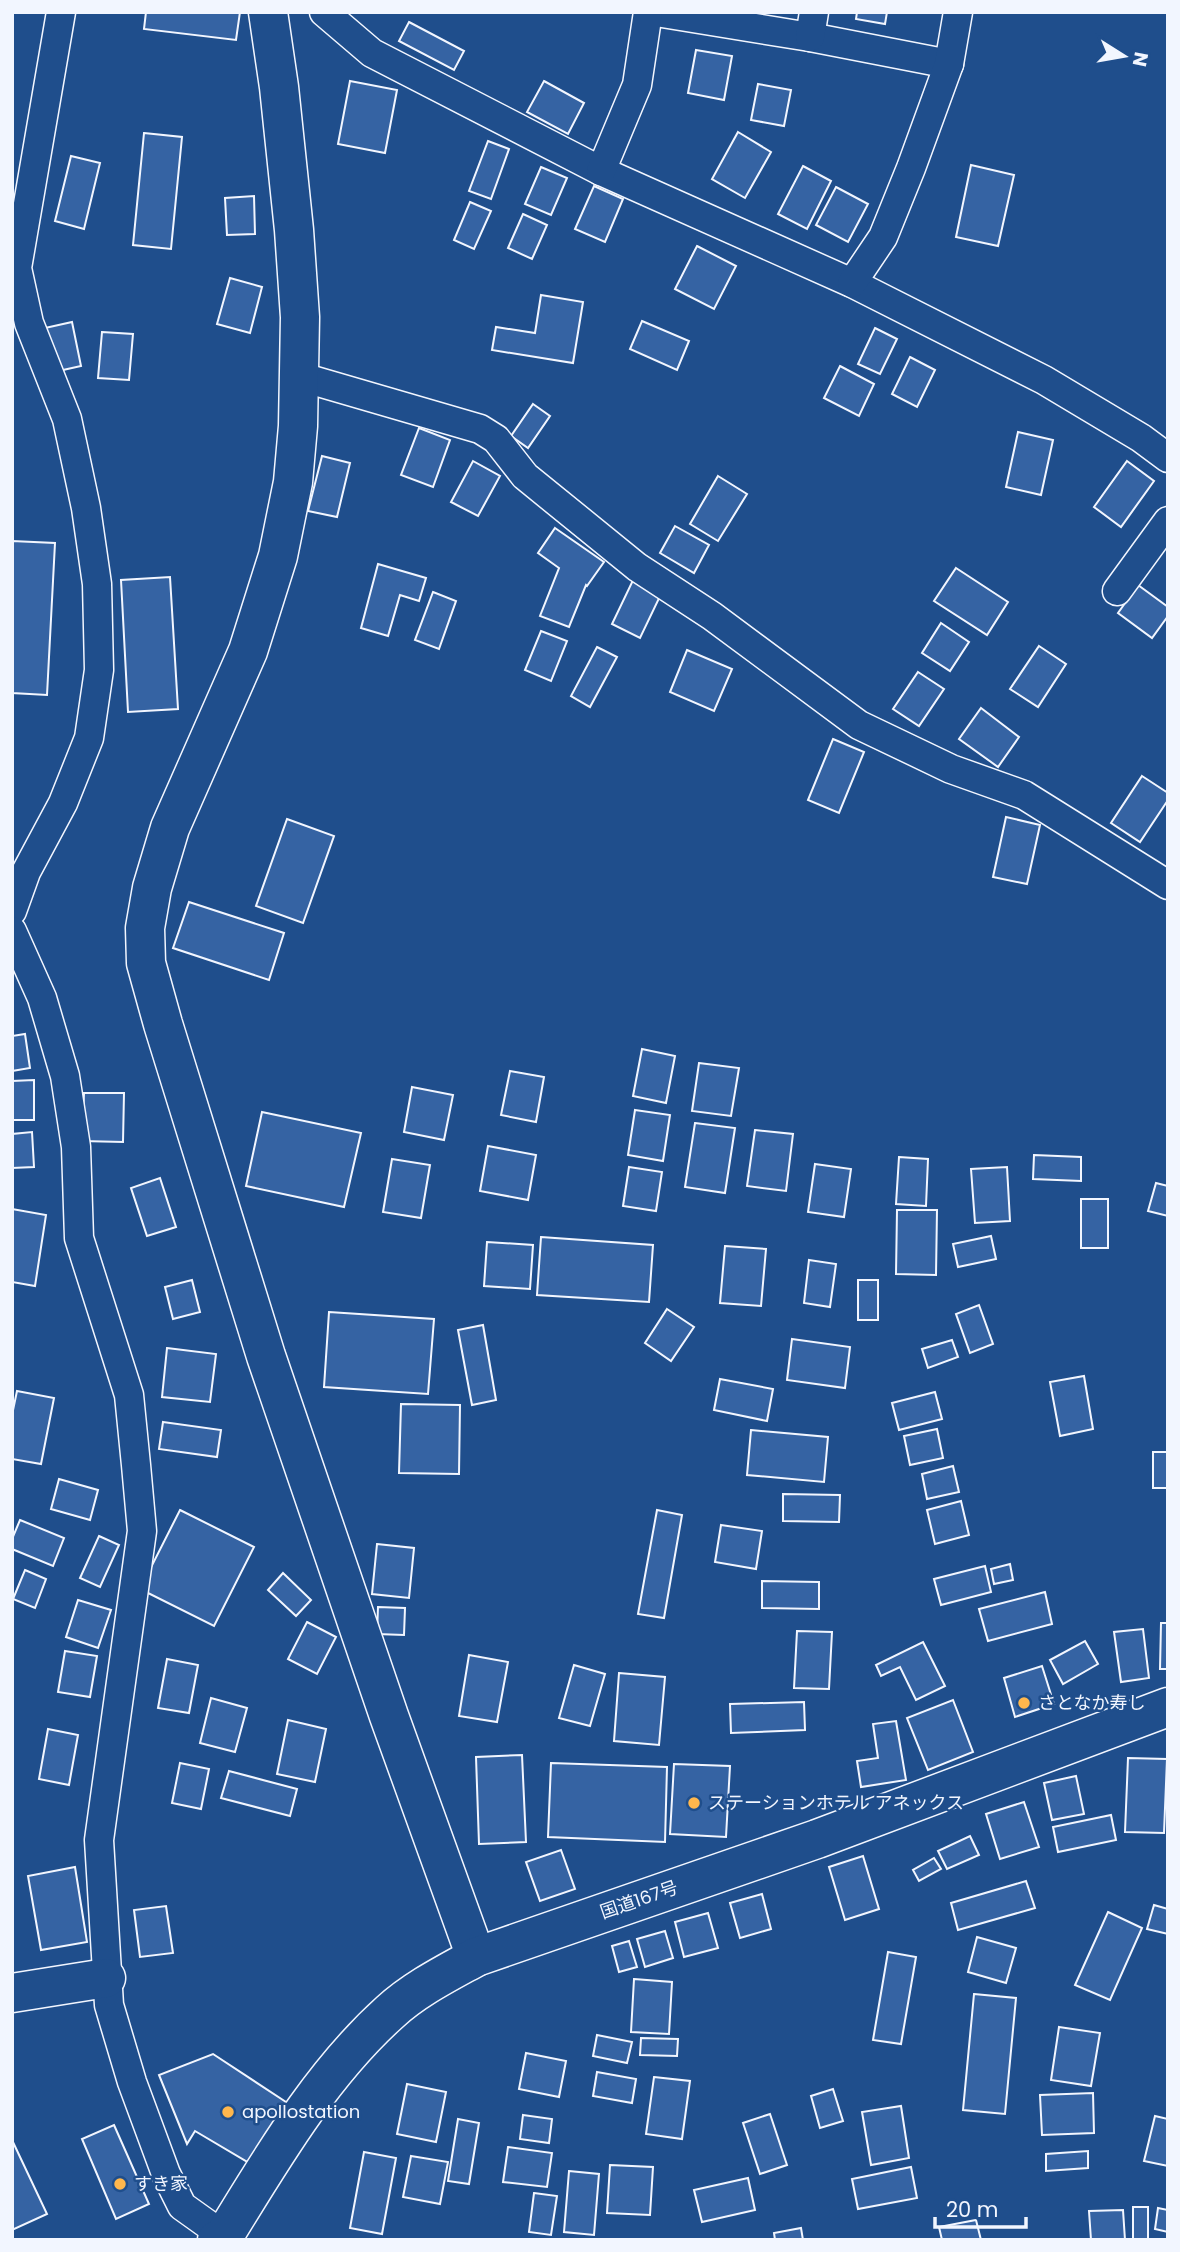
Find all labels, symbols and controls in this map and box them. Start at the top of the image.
north arrow [1089,21,1159,91]
text: N [1126,50,1155,69]
place label: さとなか寿し [1038,1690,1145,1715]
marker: さとなか寿し [1016,1695,1032,1711]
place label: ステーションホテル アネックス [708,1790,964,1815]
marker: ステーションホテル アネックス [686,1795,702,1811]
street label: 国道167号 [596,1875,681,1925]
place label: apollostation [242,2099,360,2124]
marker: apollostation [220,2104,236,2120]
place label: すき家 [134,2171,188,2196]
marker: すき家 [112,2176,128,2192]
scale bar [935,2186,1026,2230]
text: 20 m [946,2195,999,2224]

